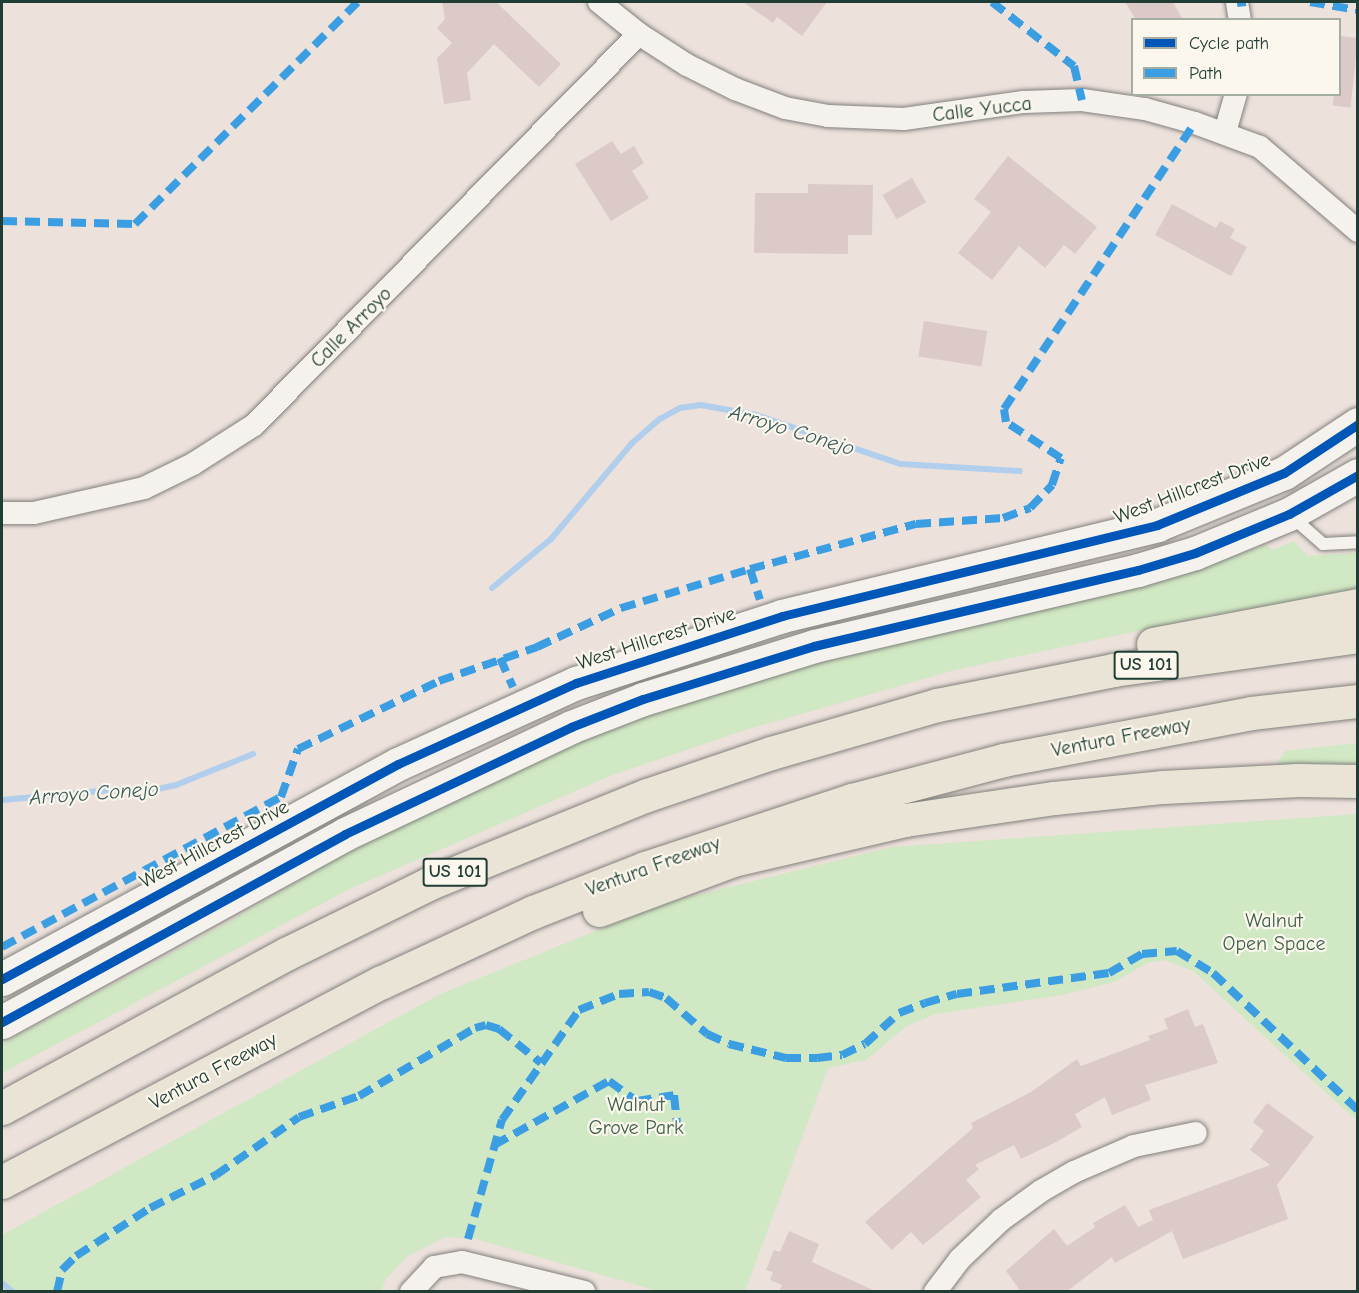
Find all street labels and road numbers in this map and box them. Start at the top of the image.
street label: Calle Yucca [931,91,1033,127]
street label: Calle Arroyo [305,281,397,373]
street label: West Hillcrest Drive [1110,447,1274,529]
street label: West Hillcrest Drive [574,601,738,675]
road number: US 101 [1113,650,1179,680]
street label: Ventura Freeway [1049,712,1193,762]
street label: West Hillcrest Drive [135,795,293,893]
street label: Ventura Freeway [583,831,723,901]
road number: US 101 [422,857,488,887]
street label: Ventura Freeway [145,1027,281,1115]

